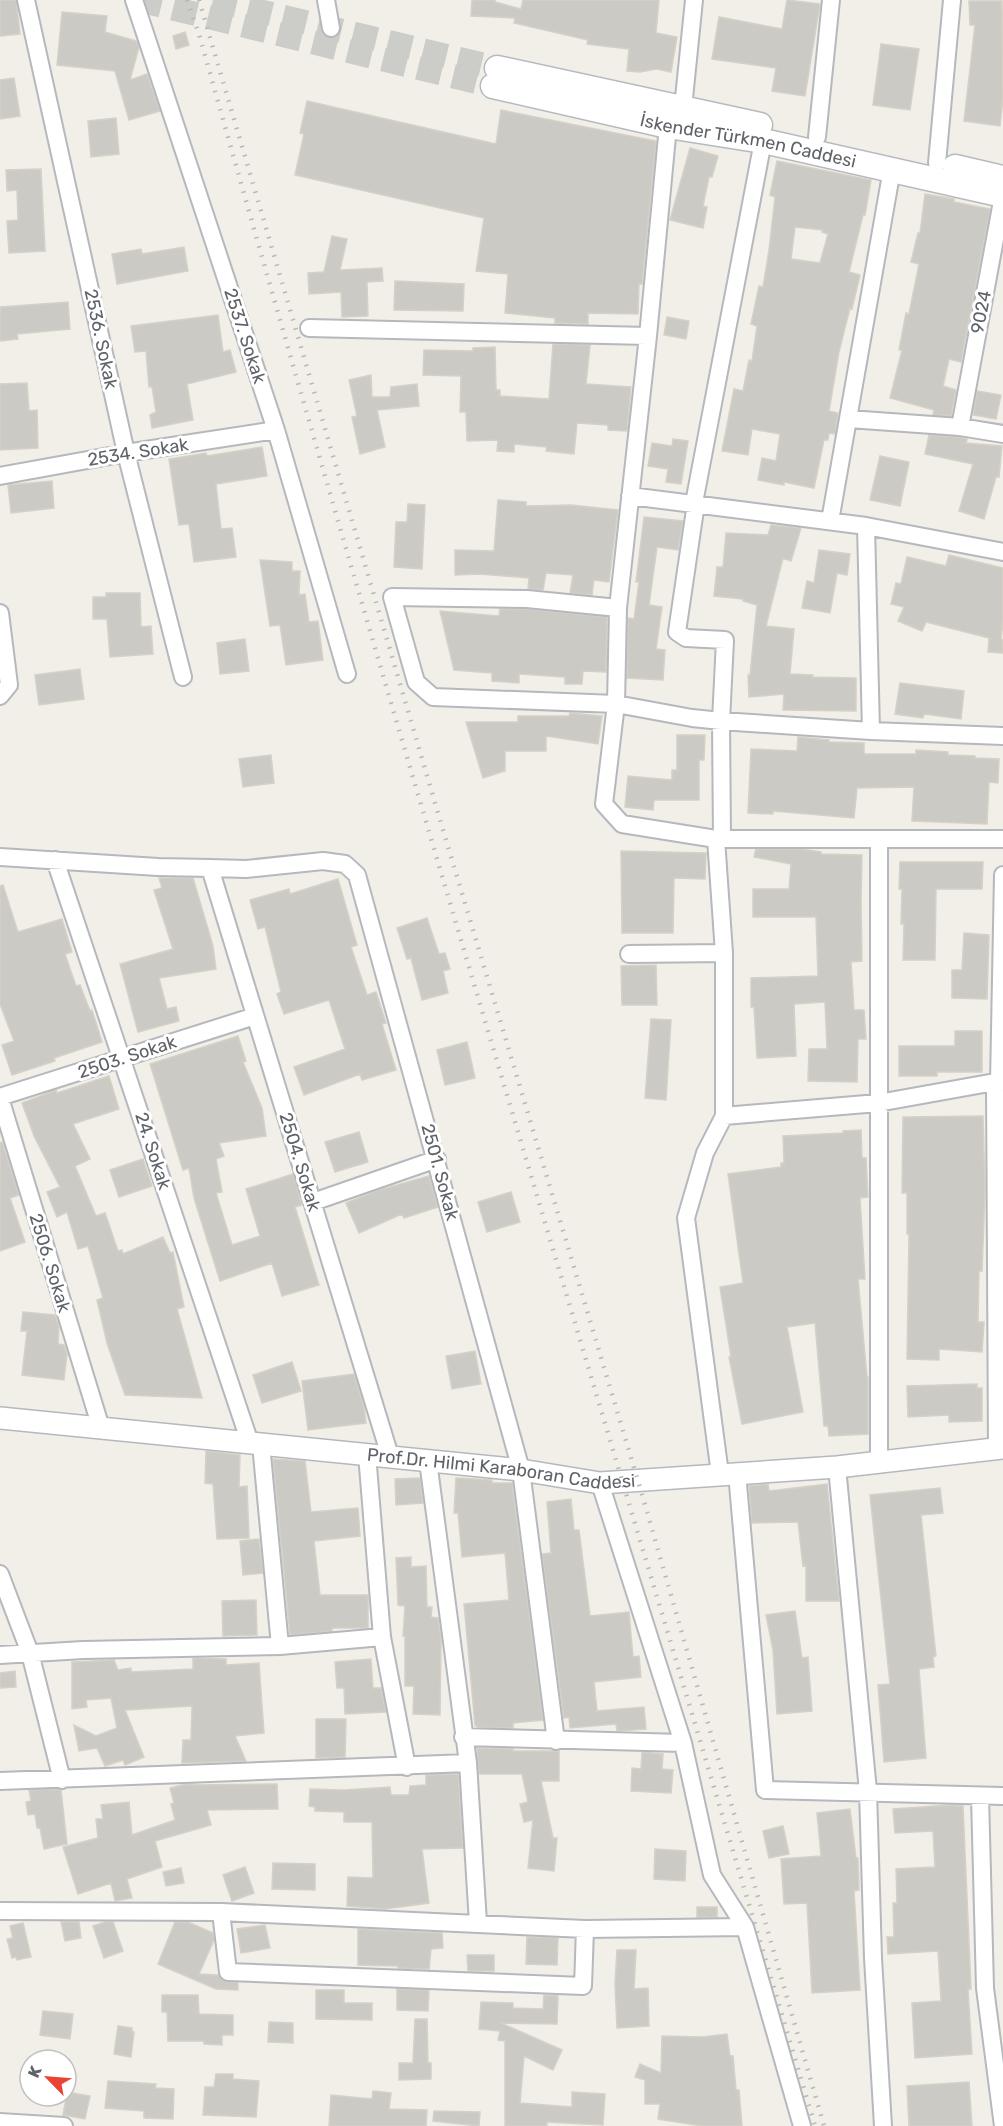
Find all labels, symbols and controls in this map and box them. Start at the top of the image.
street label: İskender Türkmen Caddesi [638,109,858,173]
street label: 2537. Sokak [219,286,271,387]
street label: 2536. Sokak [80,287,122,392]
street label: 9024 [966,288,996,336]
street label: 2534. Sokak [86,433,191,471]
street label: 2503. Sokak [75,1031,180,1083]
street label: 24. Sokak [130,1110,176,1193]
street label: 2504. Sokak [275,1110,326,1215]
street label: 2501. Sokak [417,1121,464,1223]
street label: 2506. Sokak [25,1211,76,1316]
street label: Prof.Dr. Hilmi Karaboran Caddesi [366,1444,636,1494]
north arrow [18,2048,78,2108]
text: K [24,2063,46,2081]

